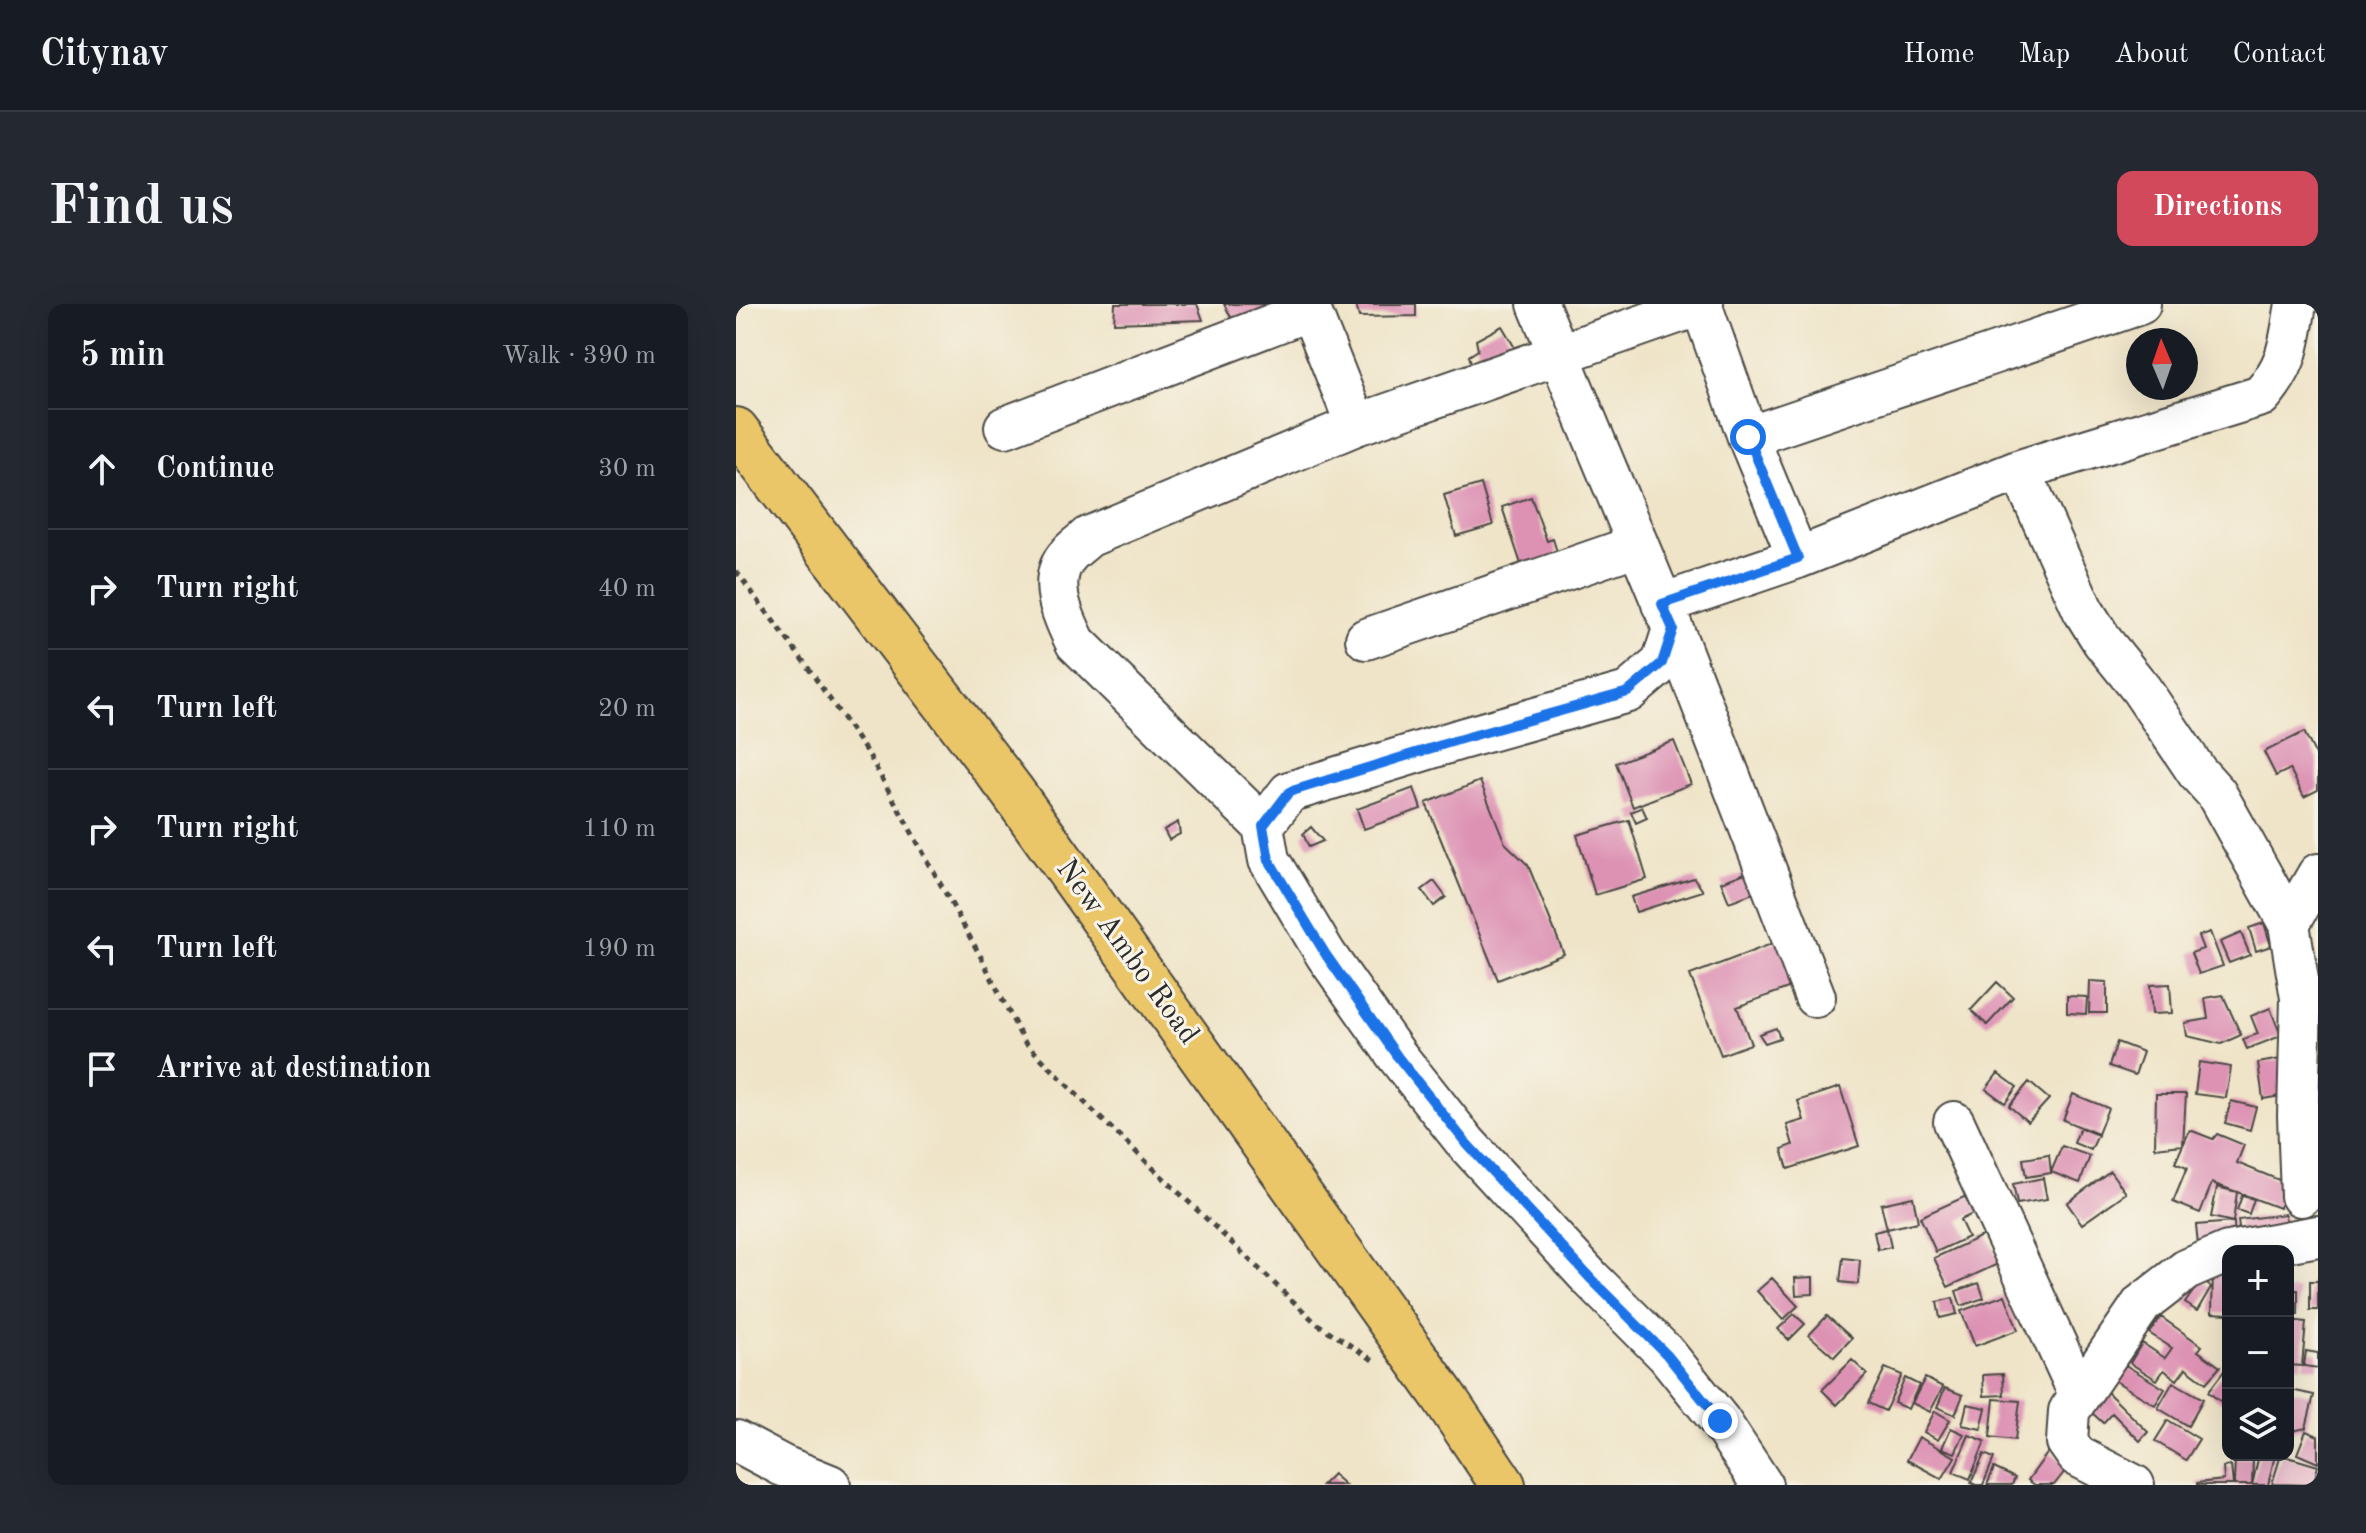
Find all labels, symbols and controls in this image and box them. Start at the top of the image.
text: Citynav [40,36,169,74]
text: Home [1903,41,1974,69]
text: Map [2018,41,2070,69]
text: About [2114,41,2189,69]
text: Contact [2233,41,2326,69]
button: Directions [2117,171,2318,246]
text: Find us [48,180,234,236]
north arrow [2126,328,2198,400]
text: 5 min [80,339,165,373]
text: Walk · 390 m [502,343,656,369]
route start [1730,419,1766,455]
icon: ahead [80,447,124,491]
text: Continue [156,454,275,484]
text: 30 m [598,456,656,482]
icon: right [80,567,124,611]
text: Turn right [156,574,298,604]
text: 40 m [598,576,656,602]
icon: left [80,687,124,731]
text: Turn left [156,694,277,724]
text: 20 m [598,696,656,722]
icon: right [80,807,124,851]
text: Turn right [156,814,298,844]
text: 110 m [583,816,656,842]
street label: New Ambo Road [1050,854,1204,1050]
icon: left [80,927,124,971]
text: Turn left [156,934,277,964]
text: 190 m [583,936,656,962]
icon: arrive [80,1047,124,1091]
text: Arrive at destination [156,1054,431,1084]
map controls [2222,1245,2294,1461]
button: + [2222,1245,2294,1317]
button: − [2222,1317,2294,1389]
button: layers [2222,1389,2294,1461]
route end [1702,1403,1738,1439]

